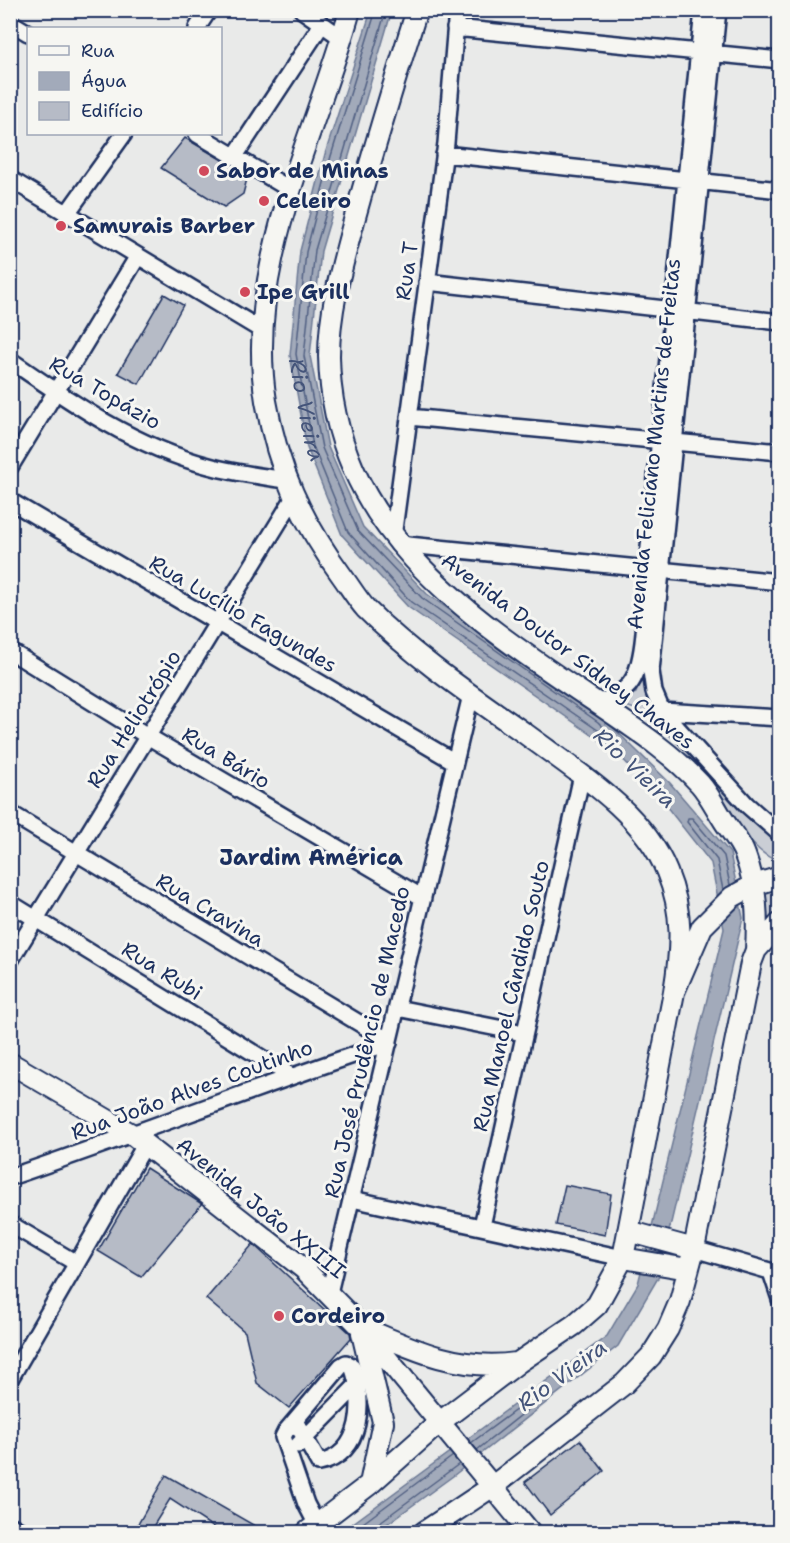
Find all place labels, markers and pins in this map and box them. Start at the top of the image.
place label: Sabor de Minas [216,157,389,185]
marker: Sabor de Minas [197,164,211,178]
place label: Celeiro [276,187,351,215]
marker: Celeiro [257,194,271,208]
place label: Samurais Barber [73,212,255,240]
marker: Samurais Barber [54,219,68,233]
place label: Ipe Grill [257,278,349,306]
marker: Ipe Grill [238,285,252,299]
place label: Cordeiro [291,1302,385,1330]
marker: Cordeiro [272,1309,286,1323]

